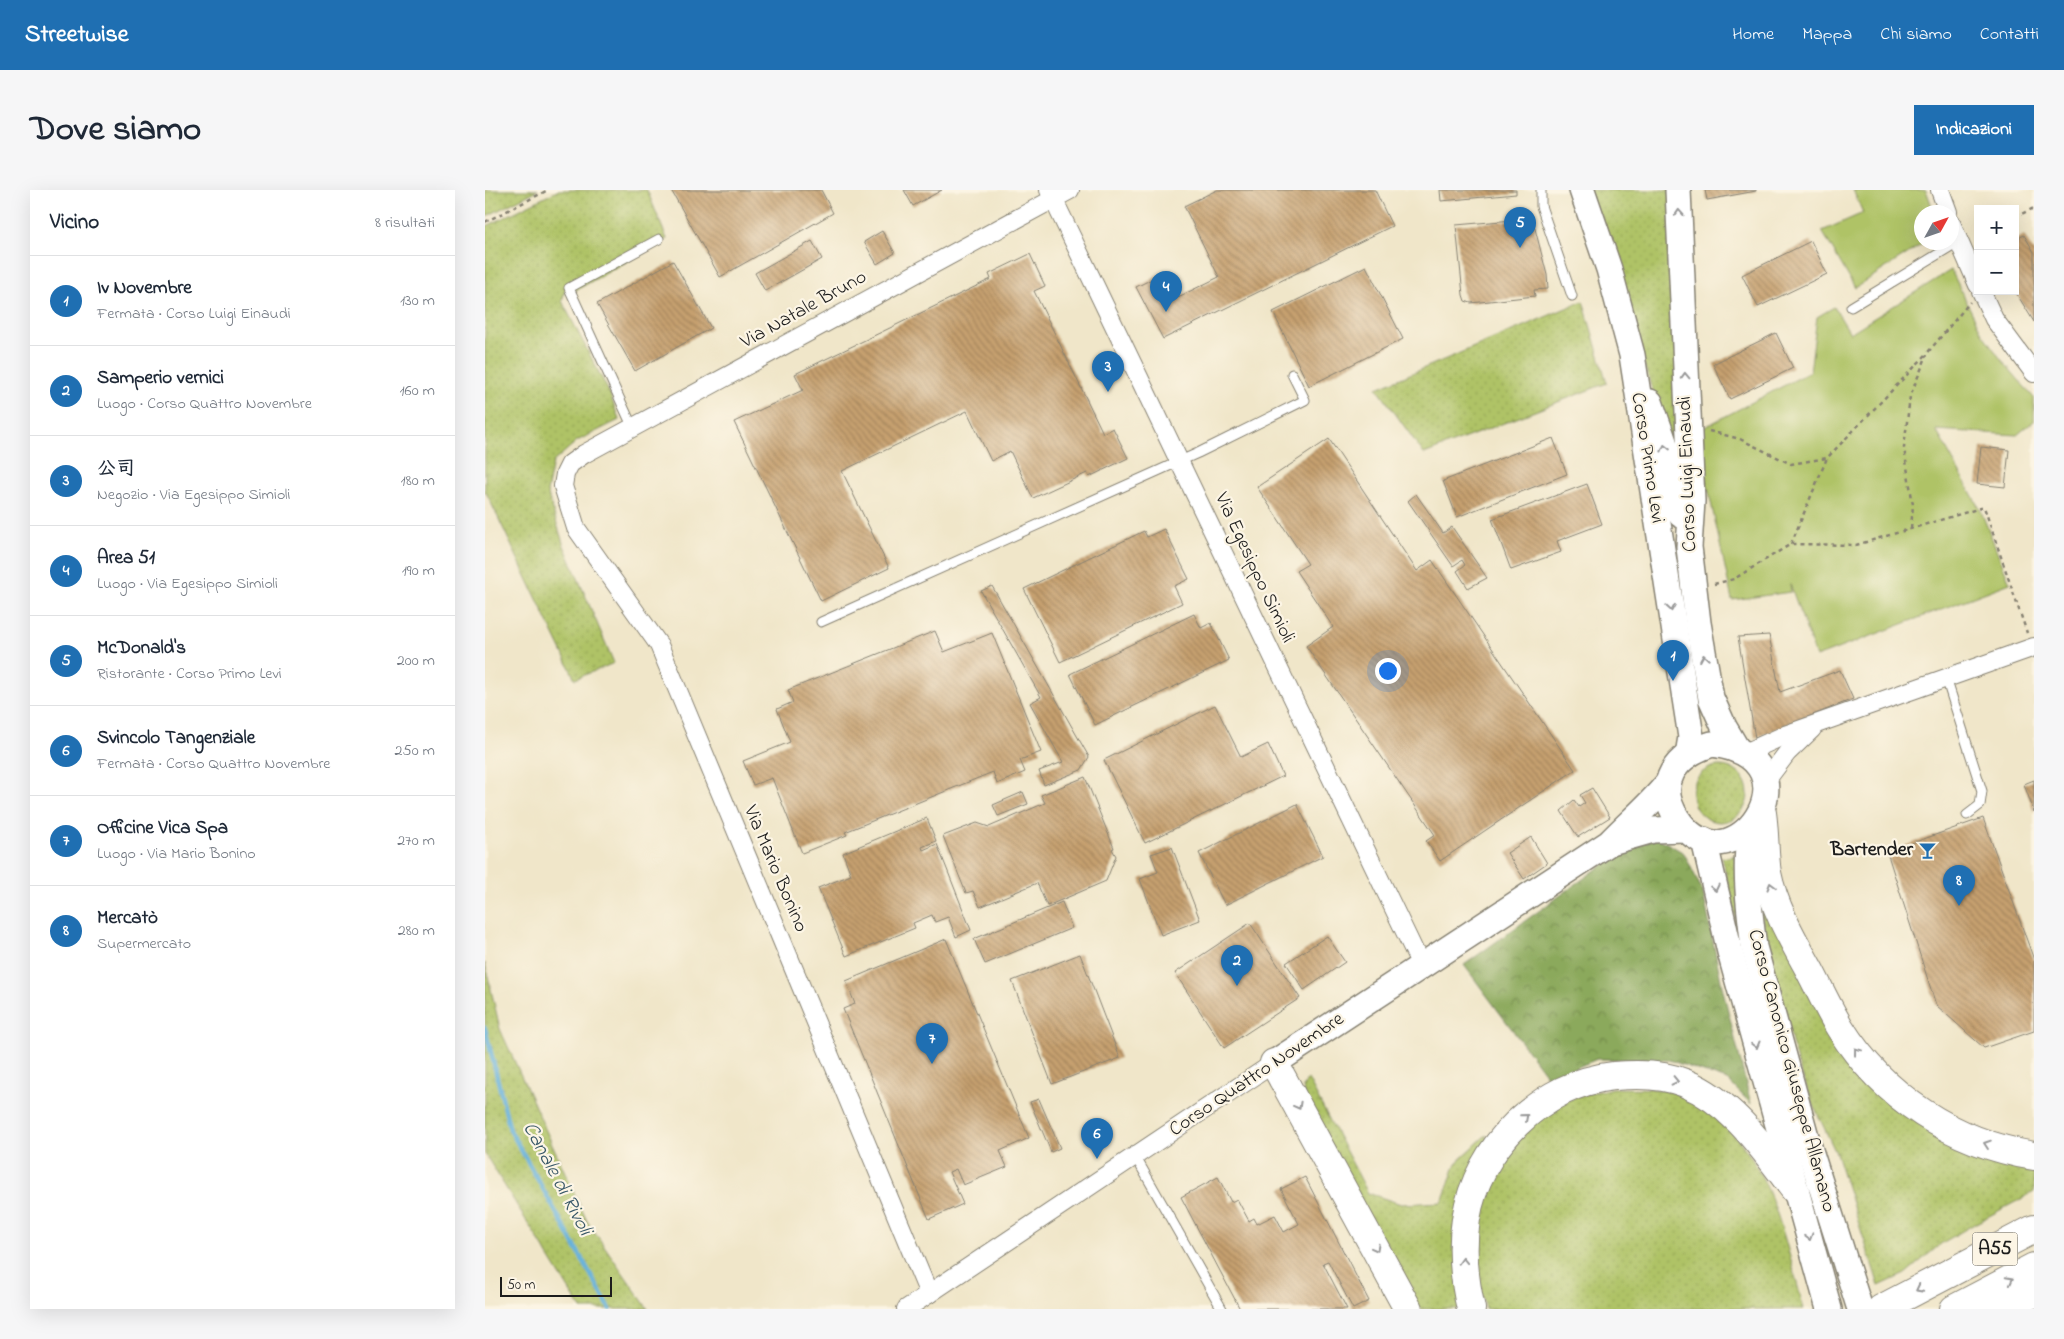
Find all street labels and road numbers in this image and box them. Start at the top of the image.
street label: Via Natale Bruno [735,263,872,357]
street label: Corso Primo Levi [1622,391,1672,525]
street label: Corso Luigi Einaudi [1671,396,1706,552]
street label: Via Egesippo Simioli [1205,487,1302,648]
street label: Via Mario Bonino [735,800,815,937]
street label: Corso Canonico Giuseppe Allamano [1739,926,1843,1216]
street label: Corso Quattro Novembre [1164,1005,1350,1145]
road number: A55 [1973,1232,2017,1266]

